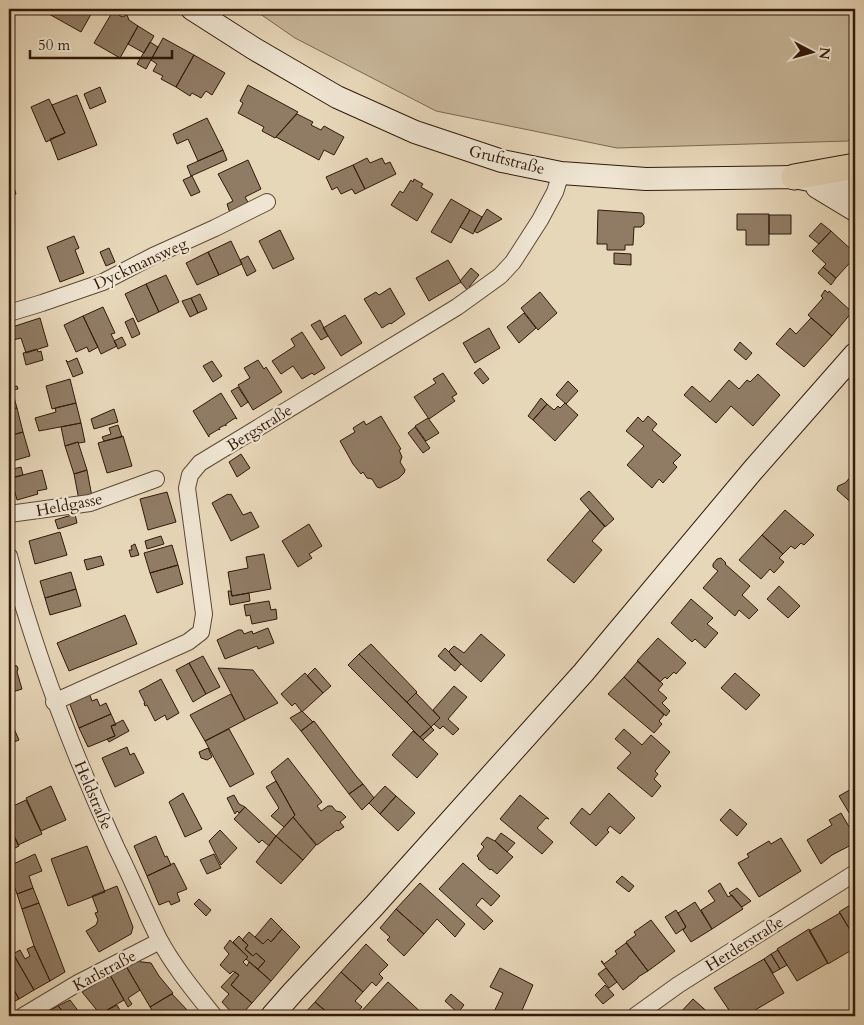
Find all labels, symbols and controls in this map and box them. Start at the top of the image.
scale bar [30,28,172,60]
north arrow [786,28,836,78]
text: 50 m [38,35,70,55]
text: N [814,46,835,60]
street label: Gruftstraße [467,140,547,180]
street label: Dyckmansweg [90,233,191,295]
street label: Bergstraße [223,399,296,456]
street label: Heldgasse [34,488,104,522]
street label: Heldstraße [69,757,118,833]
street label: Herderstraße [701,911,788,977]
street label: Karlstraße [69,945,140,997]

